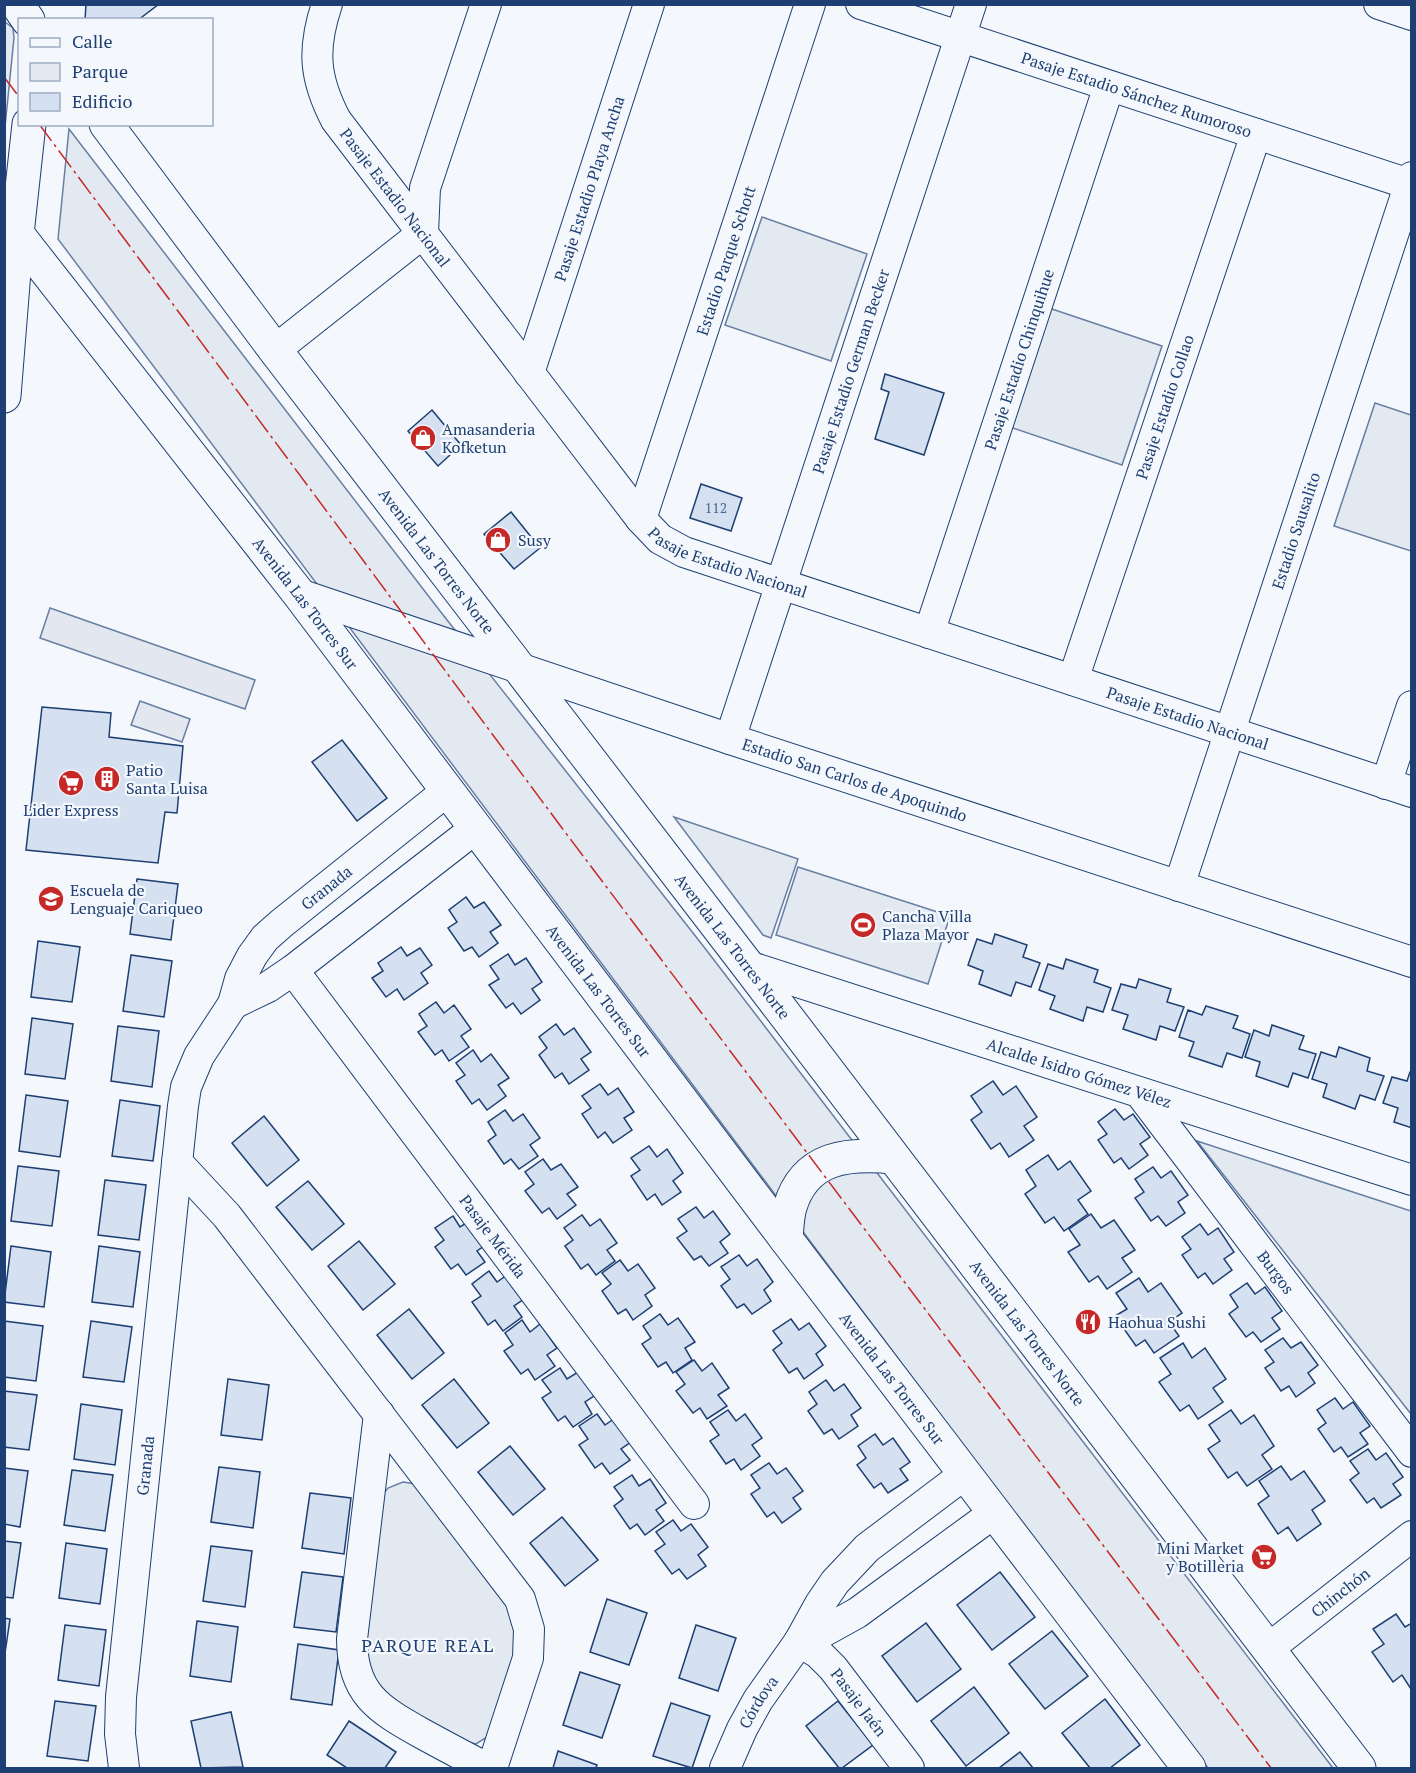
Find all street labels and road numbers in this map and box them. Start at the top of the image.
street label: Pasaje Estadio Sánchez Rumoroso [1018,46,1255,143]
street label: Pasaje Estadio Playa Ancha [549,93,629,284]
street label: Pasaje Estadio Nacional [335,124,456,272]
street label: Estadio Parque Schott [691,183,761,338]
street label: Pasaje Estadio German Becker [807,265,895,476]
street label: Pasaje Estadio Chinquihue [979,266,1059,453]
street label: Pasaje Estadio Collao [1130,332,1199,482]
street label: Estadio Sausalito [1266,469,1325,592]
street label: Avenida Las Torres Norte [374,483,500,638]
street label: Pasaje Estadio Nacional [643,522,810,603]
street label: Avenida Las Torres Sur [248,533,364,675]
street label: Pasaje Estadio Nacional [1104,681,1272,755]
street label: Estadio San Carlos de Apoquindo [739,733,970,827]
street label: Granada [296,860,357,915]
street label: Avenida Las Torres Norte [670,869,796,1024]
street label: Avenida Las Torres Sur [541,920,657,1063]
street label: Alcalde Isidro Gómez Vélez [984,1033,1174,1113]
street label: Pasaje Mérida [454,1190,532,1283]
street label: Burgos [1252,1246,1300,1299]
street label: Avenida Las Torres Norte [965,1255,1090,1410]
street label: Avenida Las Torres Sur [834,1307,950,1450]
street label: Granada [131,1435,159,1496]
street label: Chinchón [1306,1562,1375,1622]
street label: Pasaje Jaén [826,1663,892,1741]
street label: Córdova [733,1671,783,1732]

